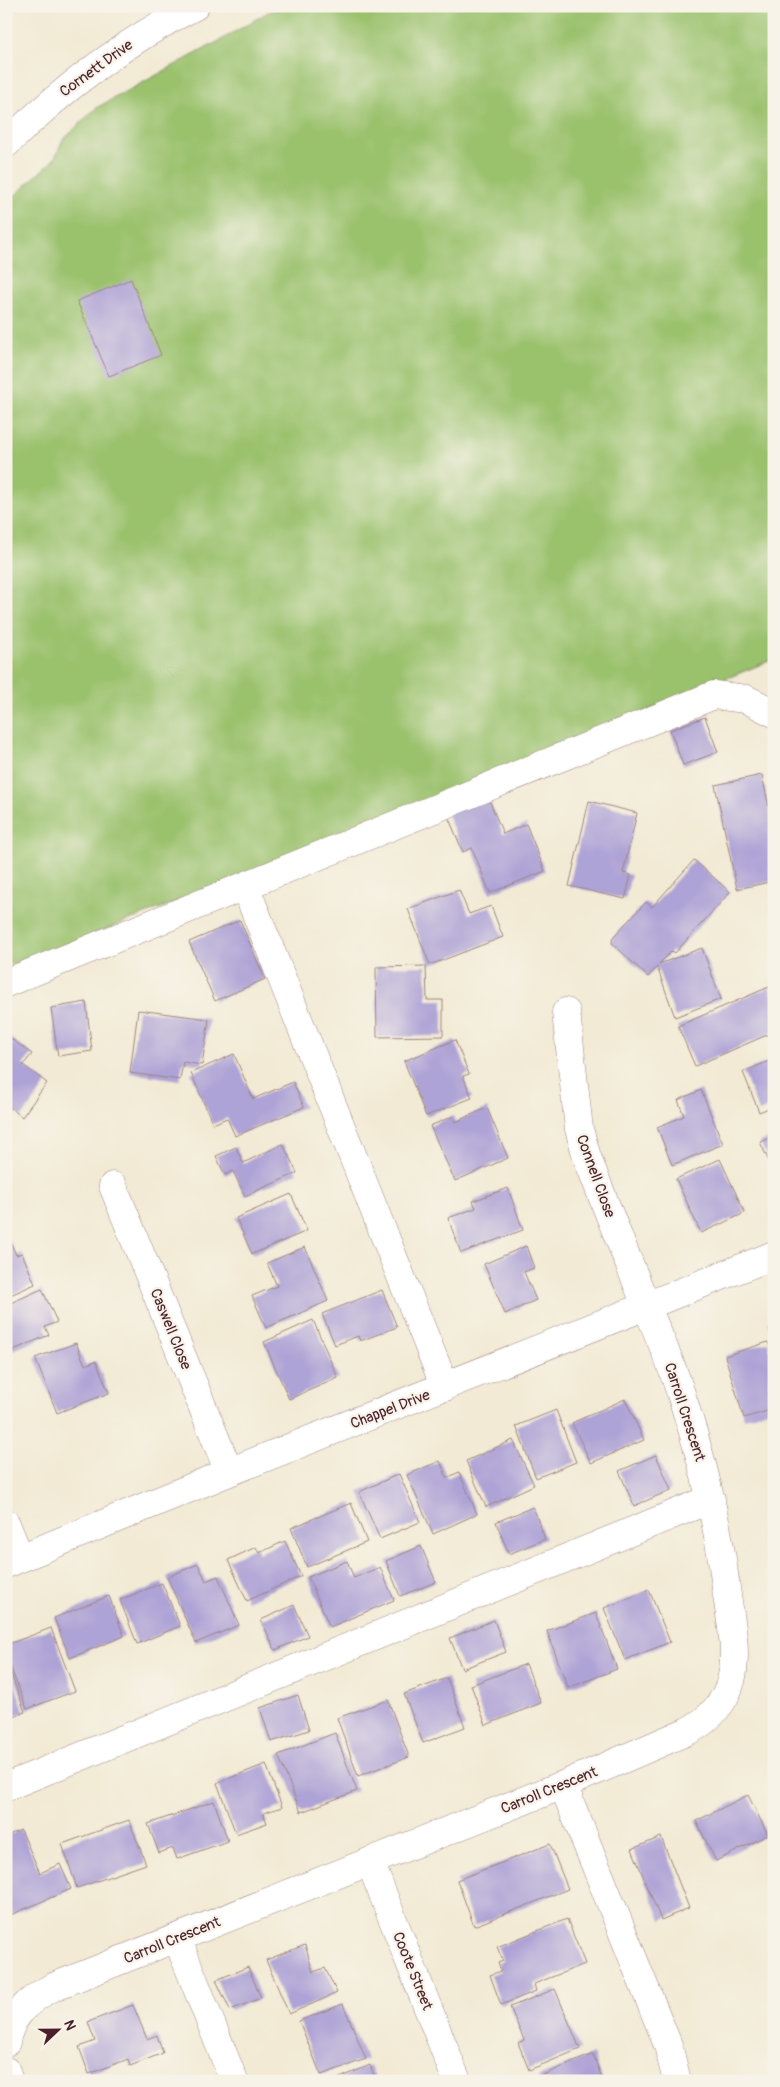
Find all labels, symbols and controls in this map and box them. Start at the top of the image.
street label: Cornett Drive [56,35,137,101]
street label: Connell Close [572,1132,620,1221]
street label: Caswell Close [146,1286,196,1373]
street label: Carroll Crescent [660,1360,710,1465]
street label: Chappel Drive [348,1385,433,1433]
street label: Carroll Crescent [498,1762,601,1818]
street label: Carroll Crescent [121,1912,224,1968]
street label: Coote Street [388,1929,437,2014]
north arrow [32,2004,82,2054]
text: N [60,2018,79,2033]

